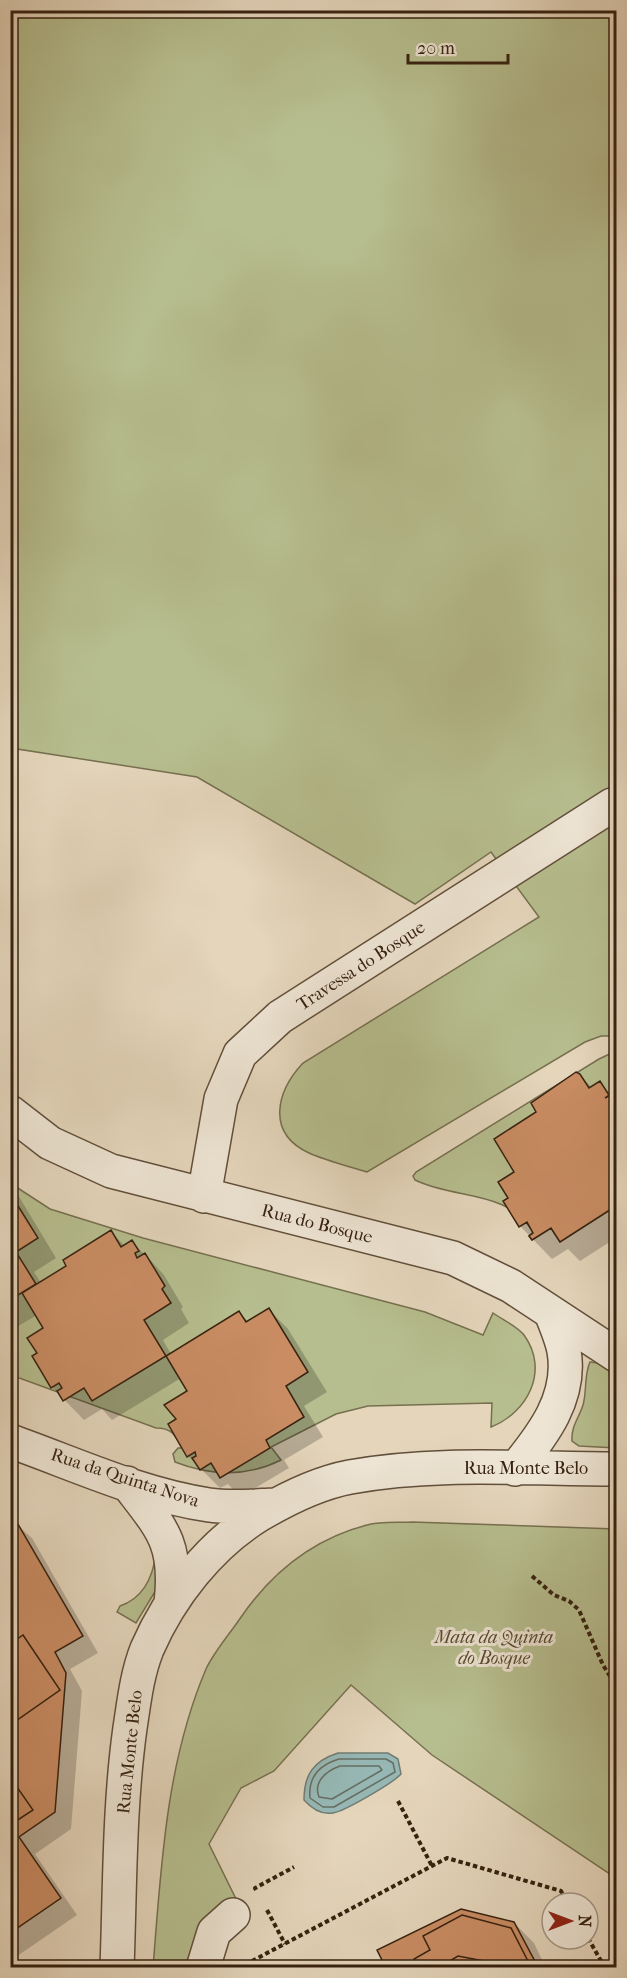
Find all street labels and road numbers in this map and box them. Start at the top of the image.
street label: Travessa do Bosque [293,917,429,1015]
street label: Rua do Bosque [259,1200,375,1248]
street label: Rua da Quinta Nova [48,1444,202,1512]
street label: Rua Monte Belo [464,1458,588,1479]
street label: Rua Monte Belo [113,1689,147,1815]

